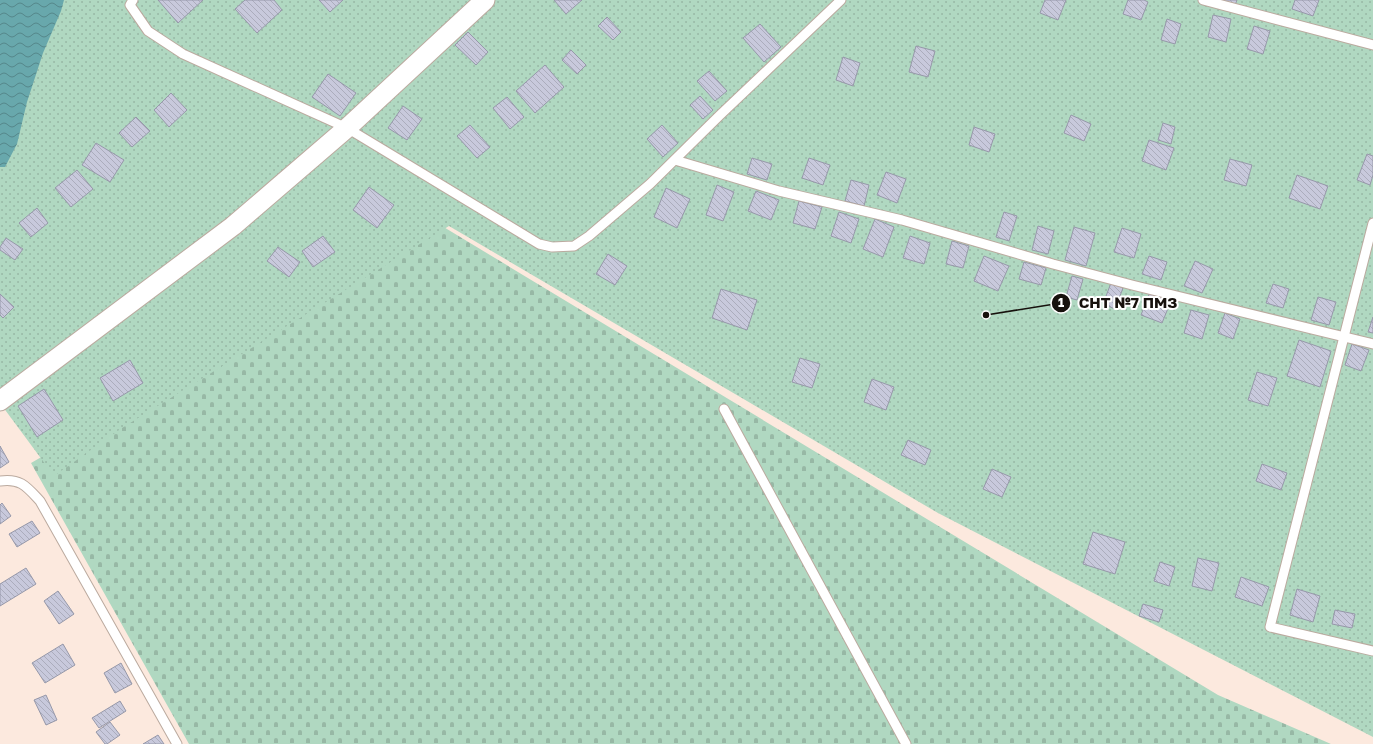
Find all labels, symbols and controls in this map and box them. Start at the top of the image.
callout: СНТ №7 ПМЗ [1051,289,1186,316]
text: СНТ №7 ПМЗ [1079,293,1177,311]
text: 1 [1058,295,1064,310]

